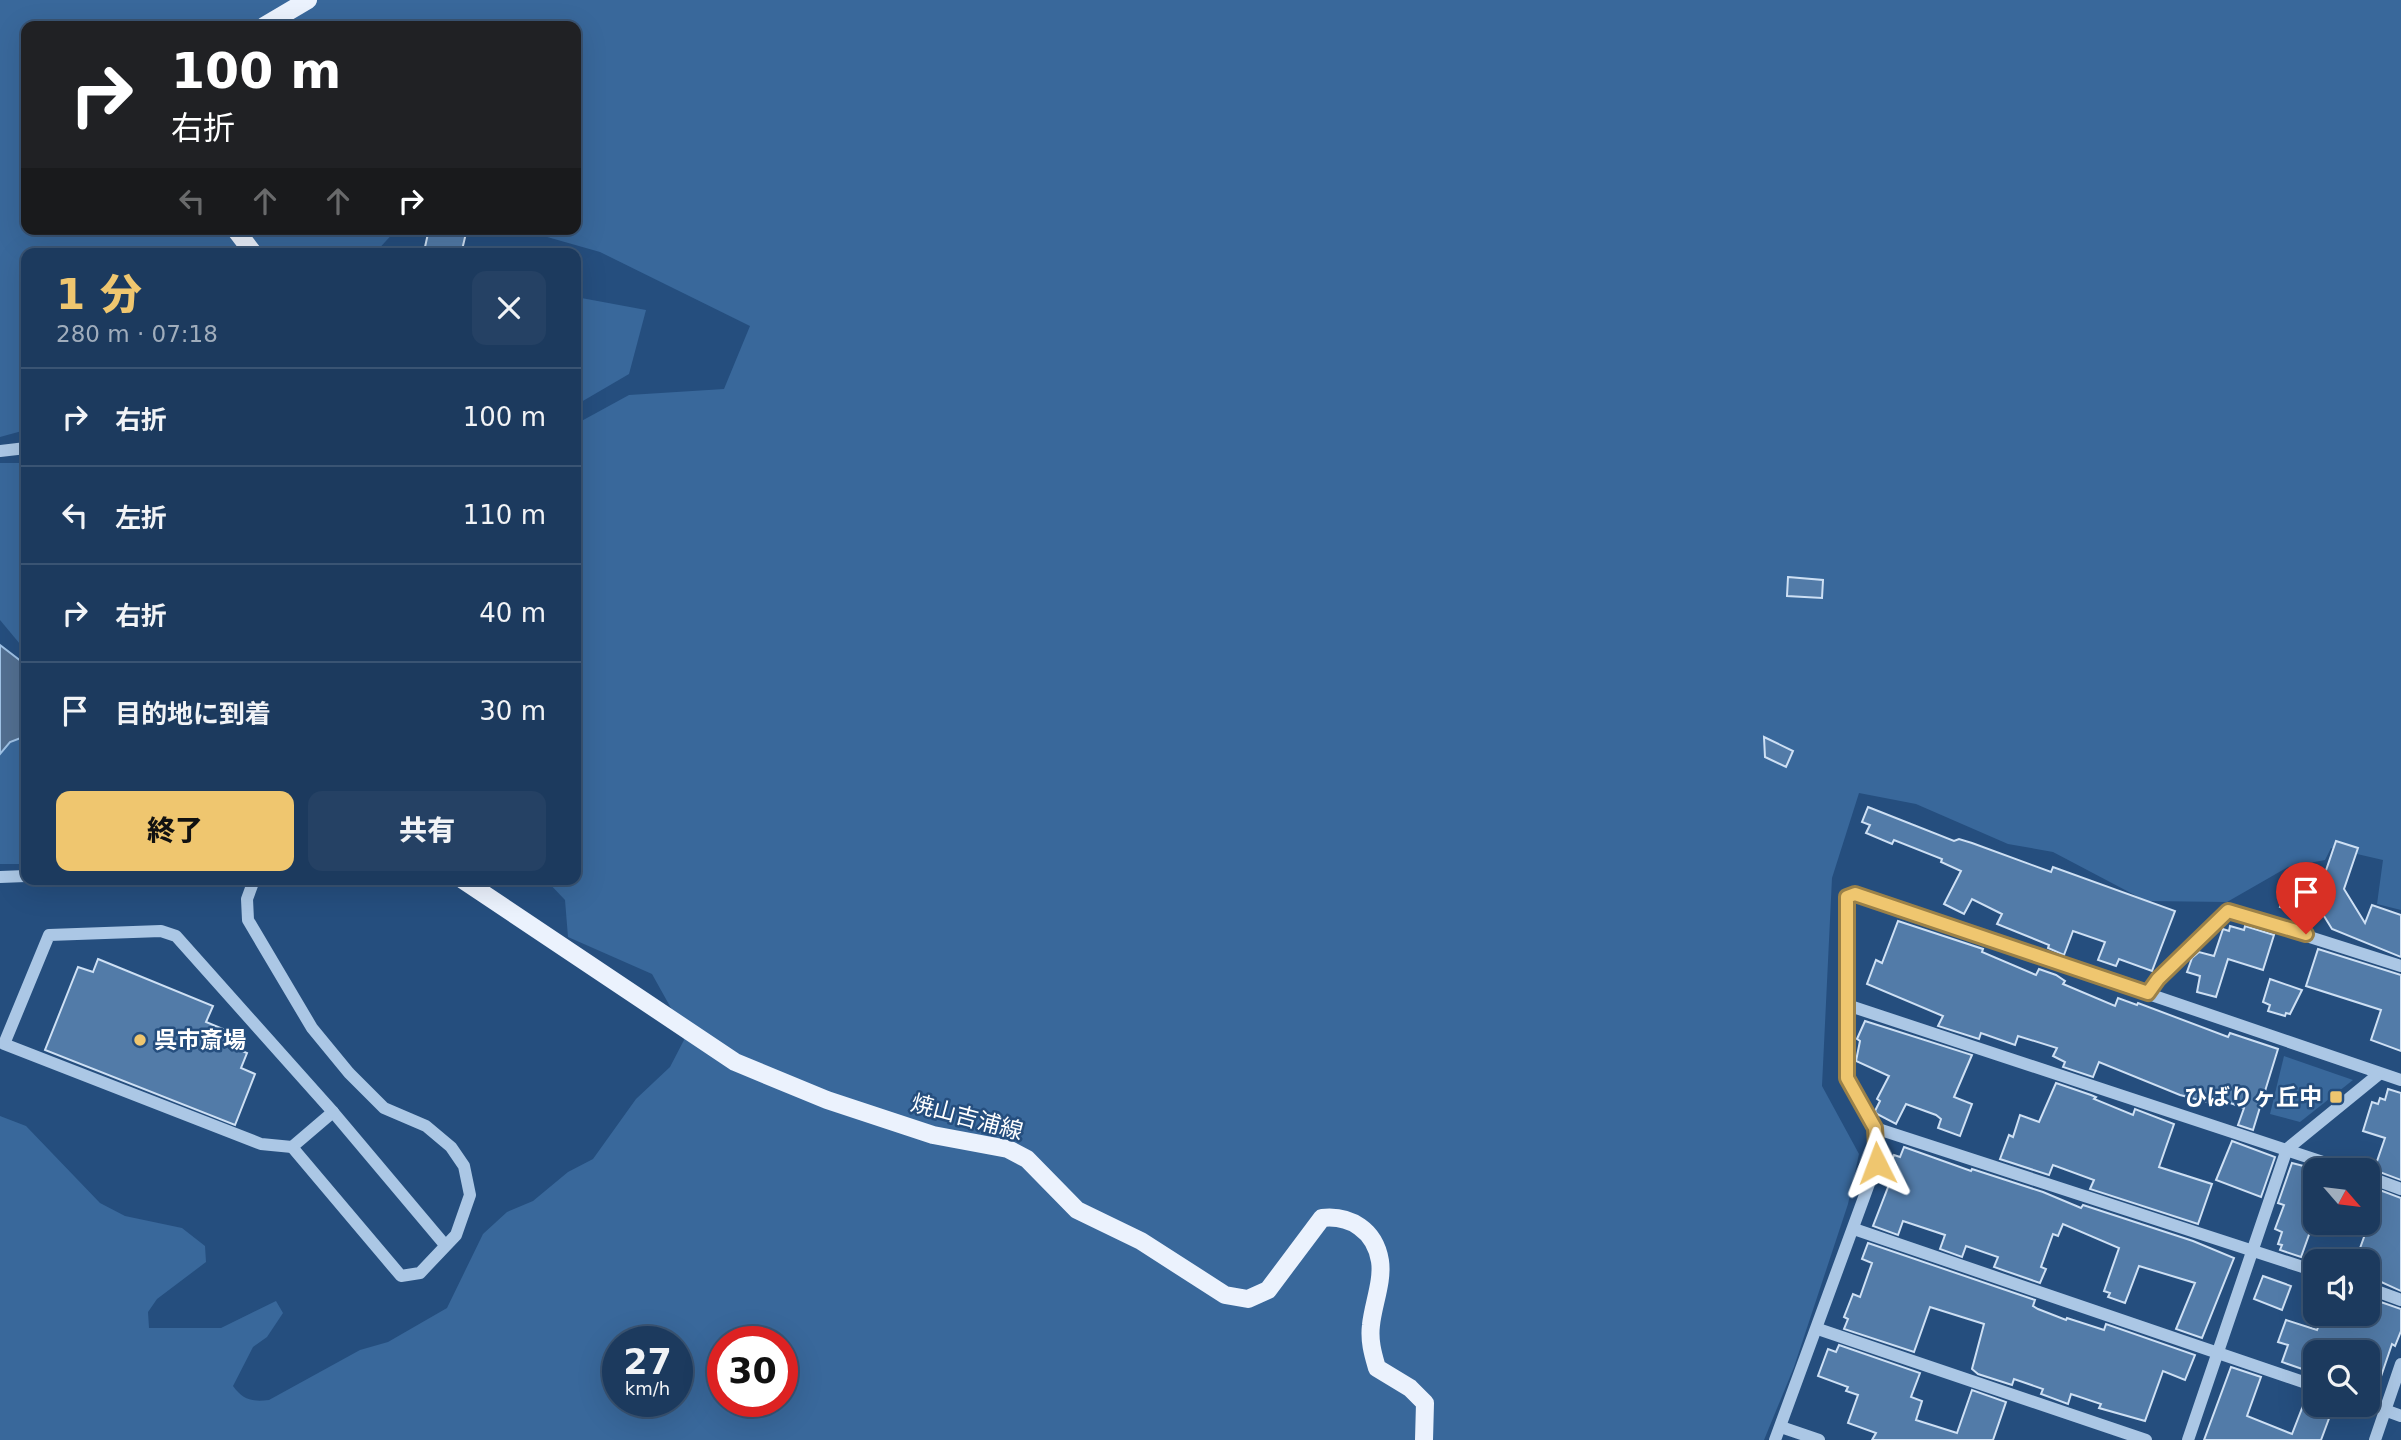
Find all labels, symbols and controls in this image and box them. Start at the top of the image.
text: 100 m [171,43,341,100]
icon: right [56,49,147,140]
text: 右折 [171,109,235,147]
icon: left [173,182,211,220]
icon: ahead [246,182,284,220]
icon: ahead [319,182,357,220]
icon: right [392,182,430,220]
text: 1 分 [56,270,142,319]
button: close [472,271,546,345]
text: 280 m · 07:18 [56,321,218,347]
icon: right [56,398,94,436]
text: 100 m [463,402,546,432]
text: 右折 [115,405,167,435]
icon: left [56,496,94,534]
text: 110 m [463,500,546,530]
text: 左折 [115,503,167,533]
icon: right [56,594,94,632]
text: 40 m [479,598,546,628]
text: 右折 [115,601,167,631]
icon: arrive [56,692,94,730]
text: 30 m [479,696,546,726]
text: 目的地に到着 [115,699,271,729]
button: 終了 [56,791,294,871]
button: 共有 [308,791,546,871]
pin [2276,862,2336,934]
icon: arrive [2287,873,2325,911]
place label: 呉市斎場 [154,1027,246,1053]
marker: 呉市斎場 [132,1032,148,1048]
place label: ひばりヶ丘中 [2184,1084,2322,1110]
marker: ひばりヶ丘中 [2328,1089,2344,1105]
street label: 焼山吉浦線 [908,1090,1026,1144]
position arrow [1840,1126,1914,1200]
north arrow [2303,1158,2380,1236]
map controls [2303,1158,2380,1417]
button: sound [2303,1249,2380,1326]
speed limit sign: 30 [707,1326,798,1417]
button: search [2303,1340,2380,1417]
text: 27 [623,1342,672,1382]
text: km/h [625,1378,670,1399]

